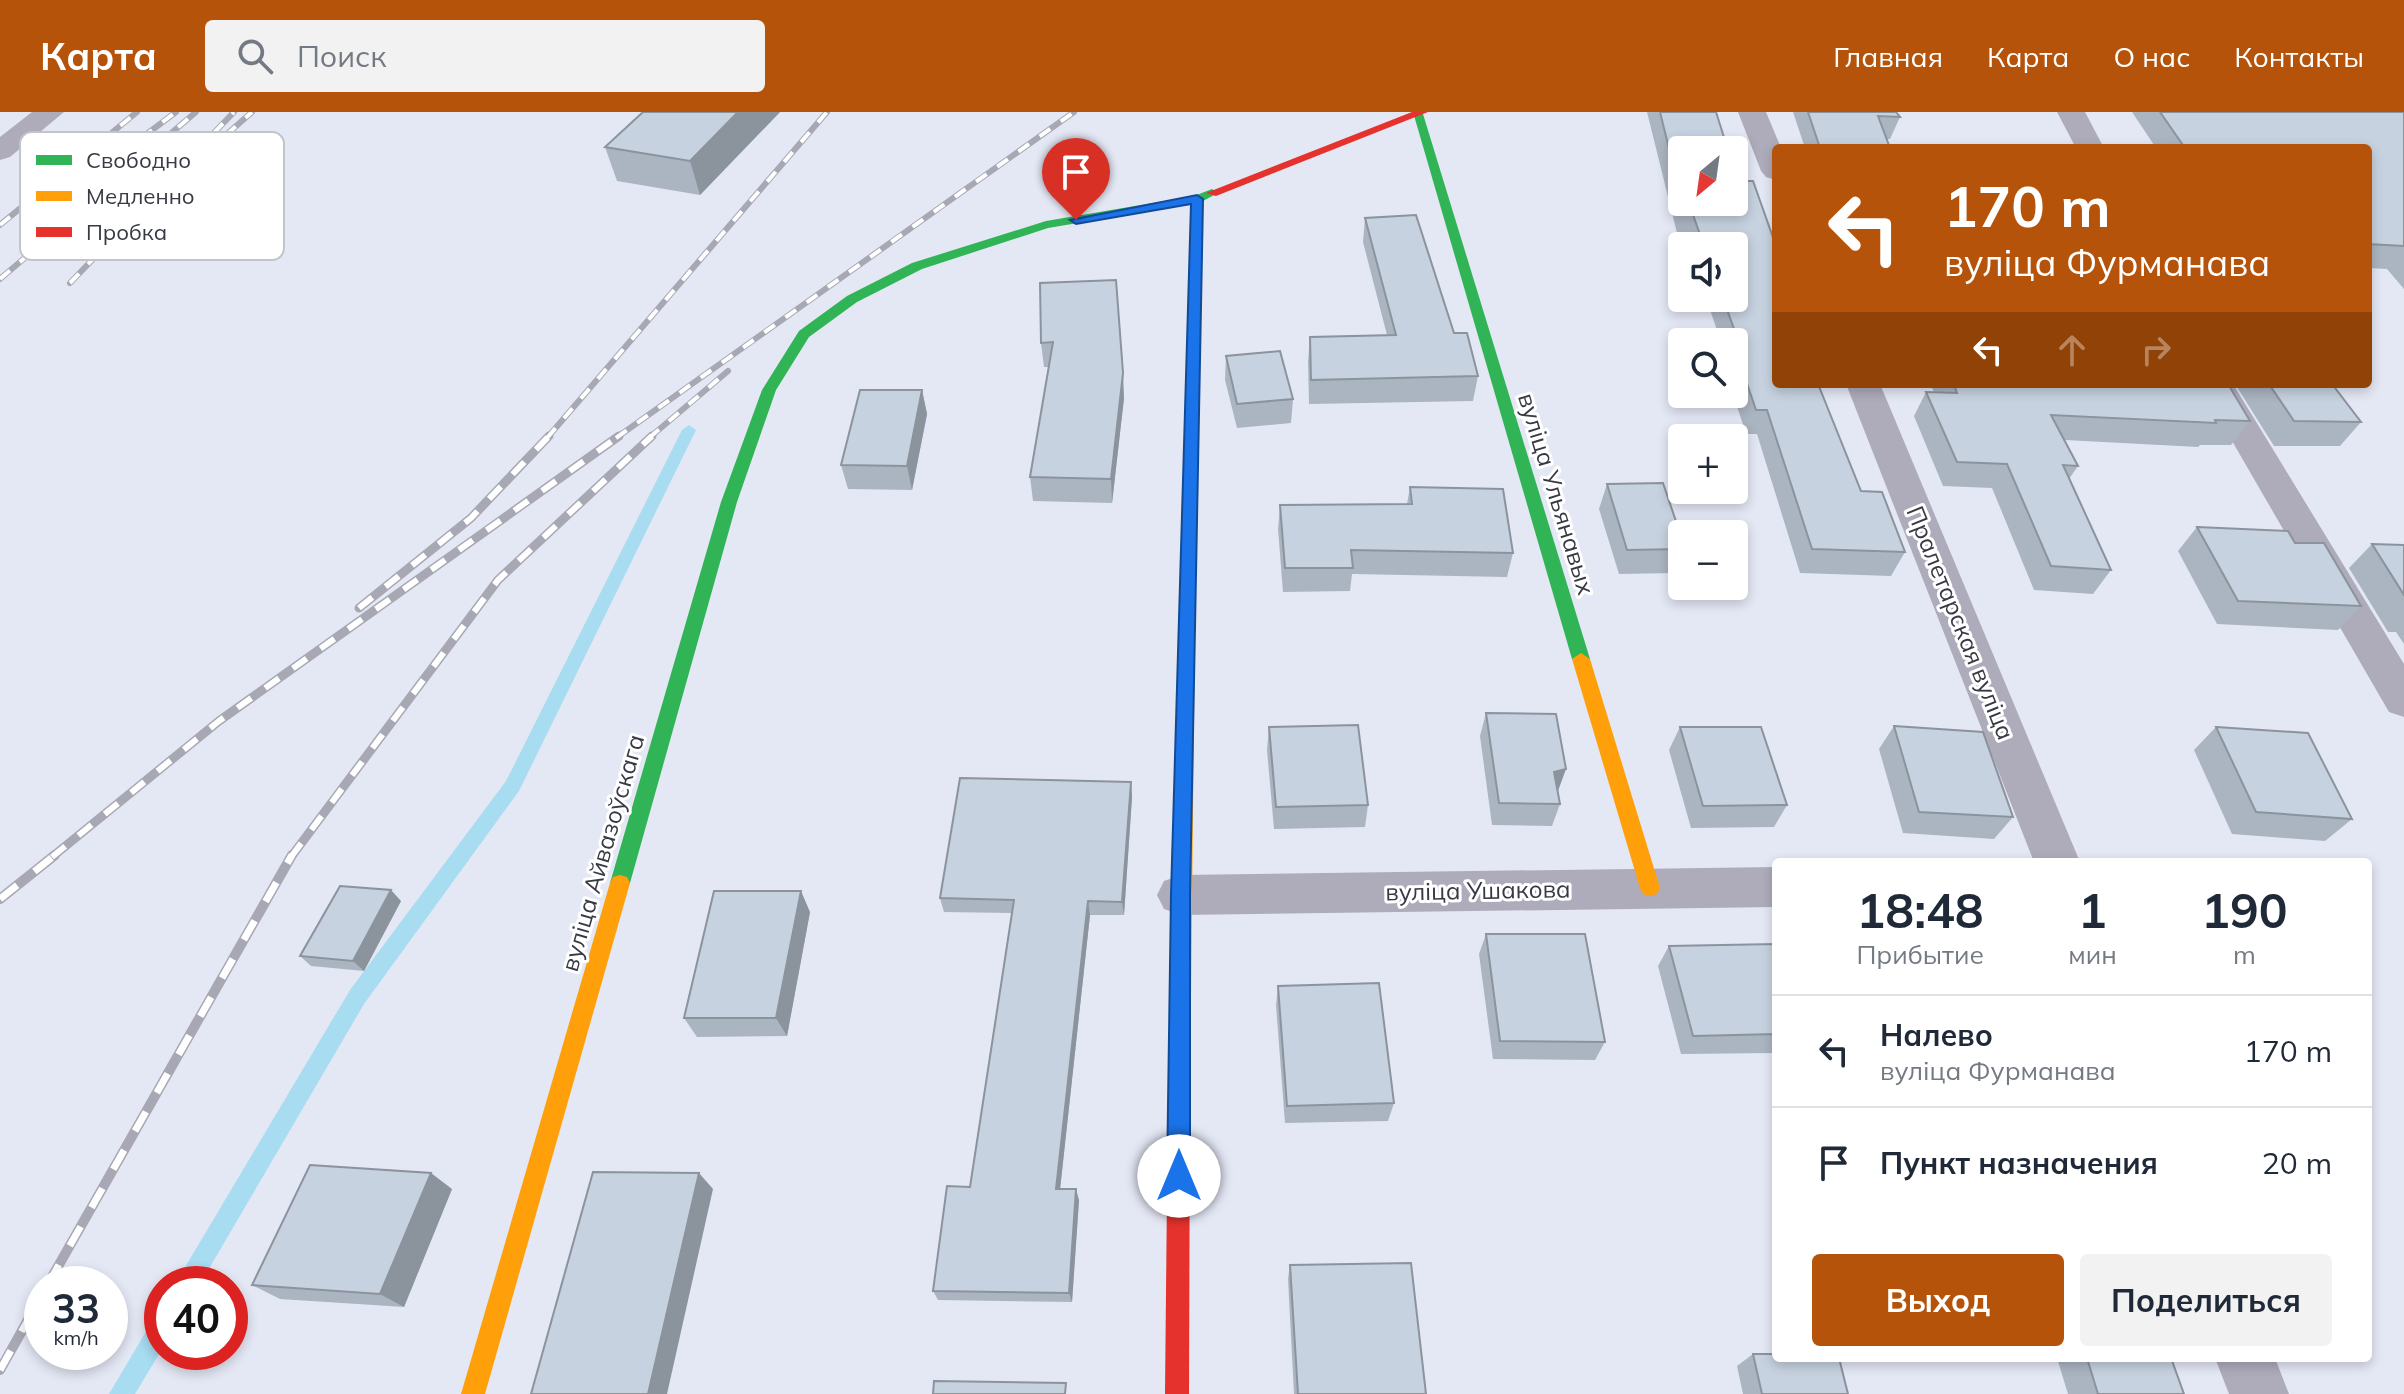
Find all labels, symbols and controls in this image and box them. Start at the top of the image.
search box [205,20,765,92]
text: Карта [40,32,157,80]
icon: search [233,34,277,78]
text: Поиск [297,37,386,75]
text: Главная [1833,39,1943,74]
text: Карта [1987,39,2069,74]
text: О нас [2113,39,2190,74]
text: Контакты [2234,39,2364,74]
legend [20,132,284,260]
north arrow [1668,136,1748,216]
map controls [1668,136,1748,600]
pin [1042,138,1110,220]
text: Свободно [86,146,191,174]
icon: arrive [1054,150,1098,194]
text: 170 m [1944,171,2111,241]
icon: left [1812,176,1916,280]
text: Медленно [86,182,195,210]
text: Пробка [86,218,167,246]
button: sound [1668,232,1748,312]
text: вуліца Фурманава [1944,240,2270,285]
button: search [1668,328,1748,408]
icon: left [1966,328,2010,372]
icon: ahead [2050,328,2094,372]
icon: right [2134,328,2178,372]
street label: вуліца Ульянавых [1512,389,1602,598]
button: + [1668,424,1748,504]
street label: Пралетарская вуліца [1900,501,2022,744]
button: − [1668,520,1748,600]
street label: вуліца Айвазоўскага [554,731,650,975]
street label: вуліца Ушакова [1385,873,1571,907]
text: 18:48 [1857,880,1984,940]
text: 1 [2078,880,2107,940]
text: 190 [2201,880,2288,940]
text: Прибытие [1856,938,1984,971]
text: мин [2068,938,2117,971]
text: m [2233,938,2256,971]
text: Налево [1880,1016,1993,1054]
icon: left [1812,1029,1856,1073]
text: 170 m [2244,1032,2332,1070]
text: вуліца Фурманава [1880,1054,2116,1087]
position arrow [1137,1134,1221,1218]
icon: arrive [1812,1141,1856,1185]
text: Пункт назначения [1880,1144,2158,1182]
text: 20 m [2262,1144,2332,1182]
button: Выход [1812,1254,2064,1346]
button: Поделиться [2080,1254,2332,1346]
speed limit sign: 40 [144,1266,248,1370]
text: 33 [52,1283,100,1333]
text: km/h [53,1325,99,1350]

